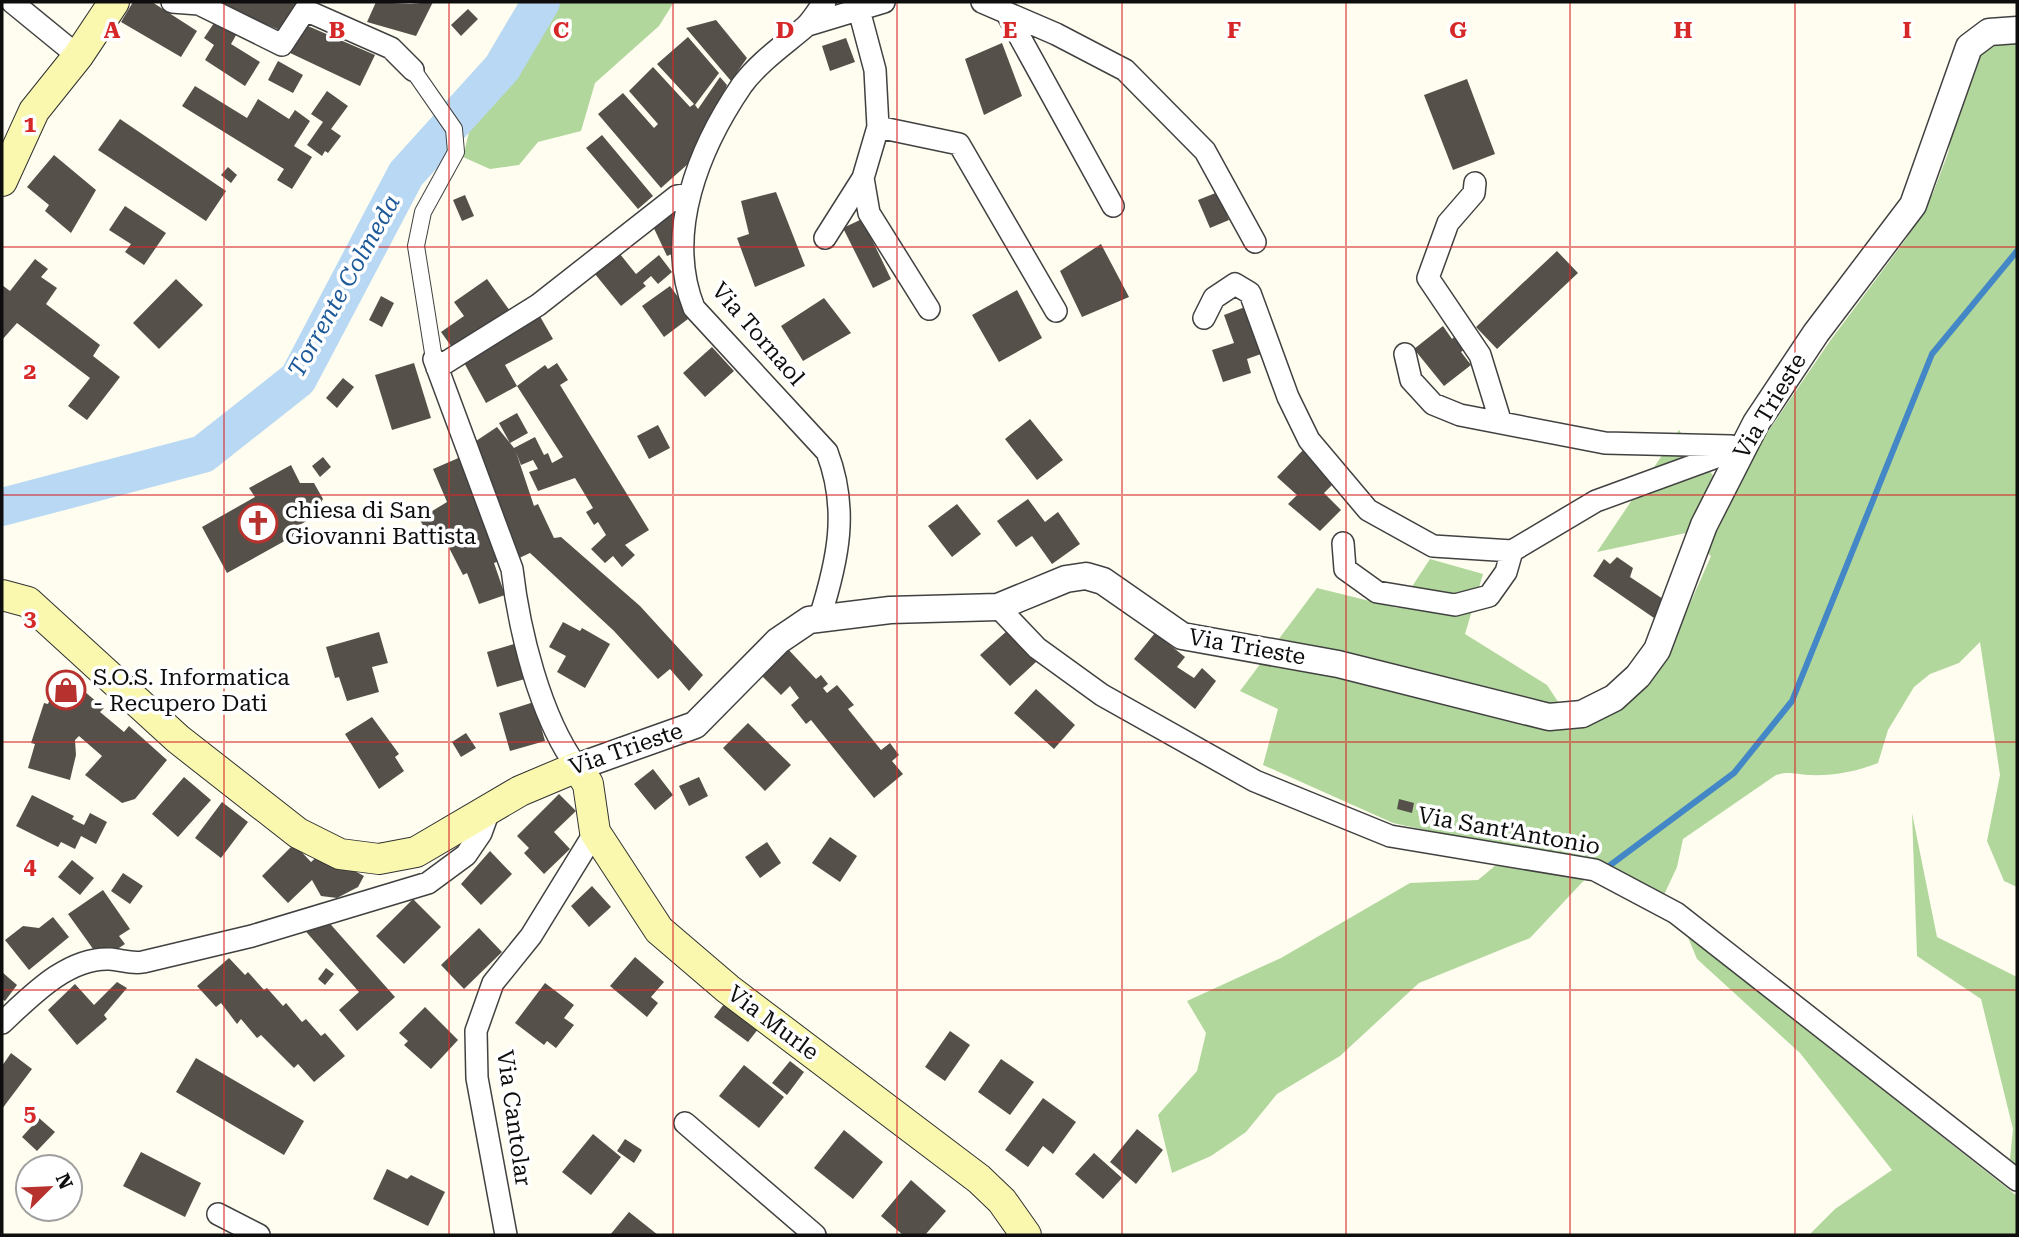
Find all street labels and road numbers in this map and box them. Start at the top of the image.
street label: Via Tornaol [706,277,810,391]
street label: Via Trieste [1728,348,1812,464]
street label: Via Trieste [1186,623,1308,671]
street label: Via Trieste [566,717,686,781]
street label: Via Sant'Antonio [1416,802,1602,860]
street label: Via Murle [722,980,824,1066]
street label: Via Cantolar [491,1048,537,1188]

